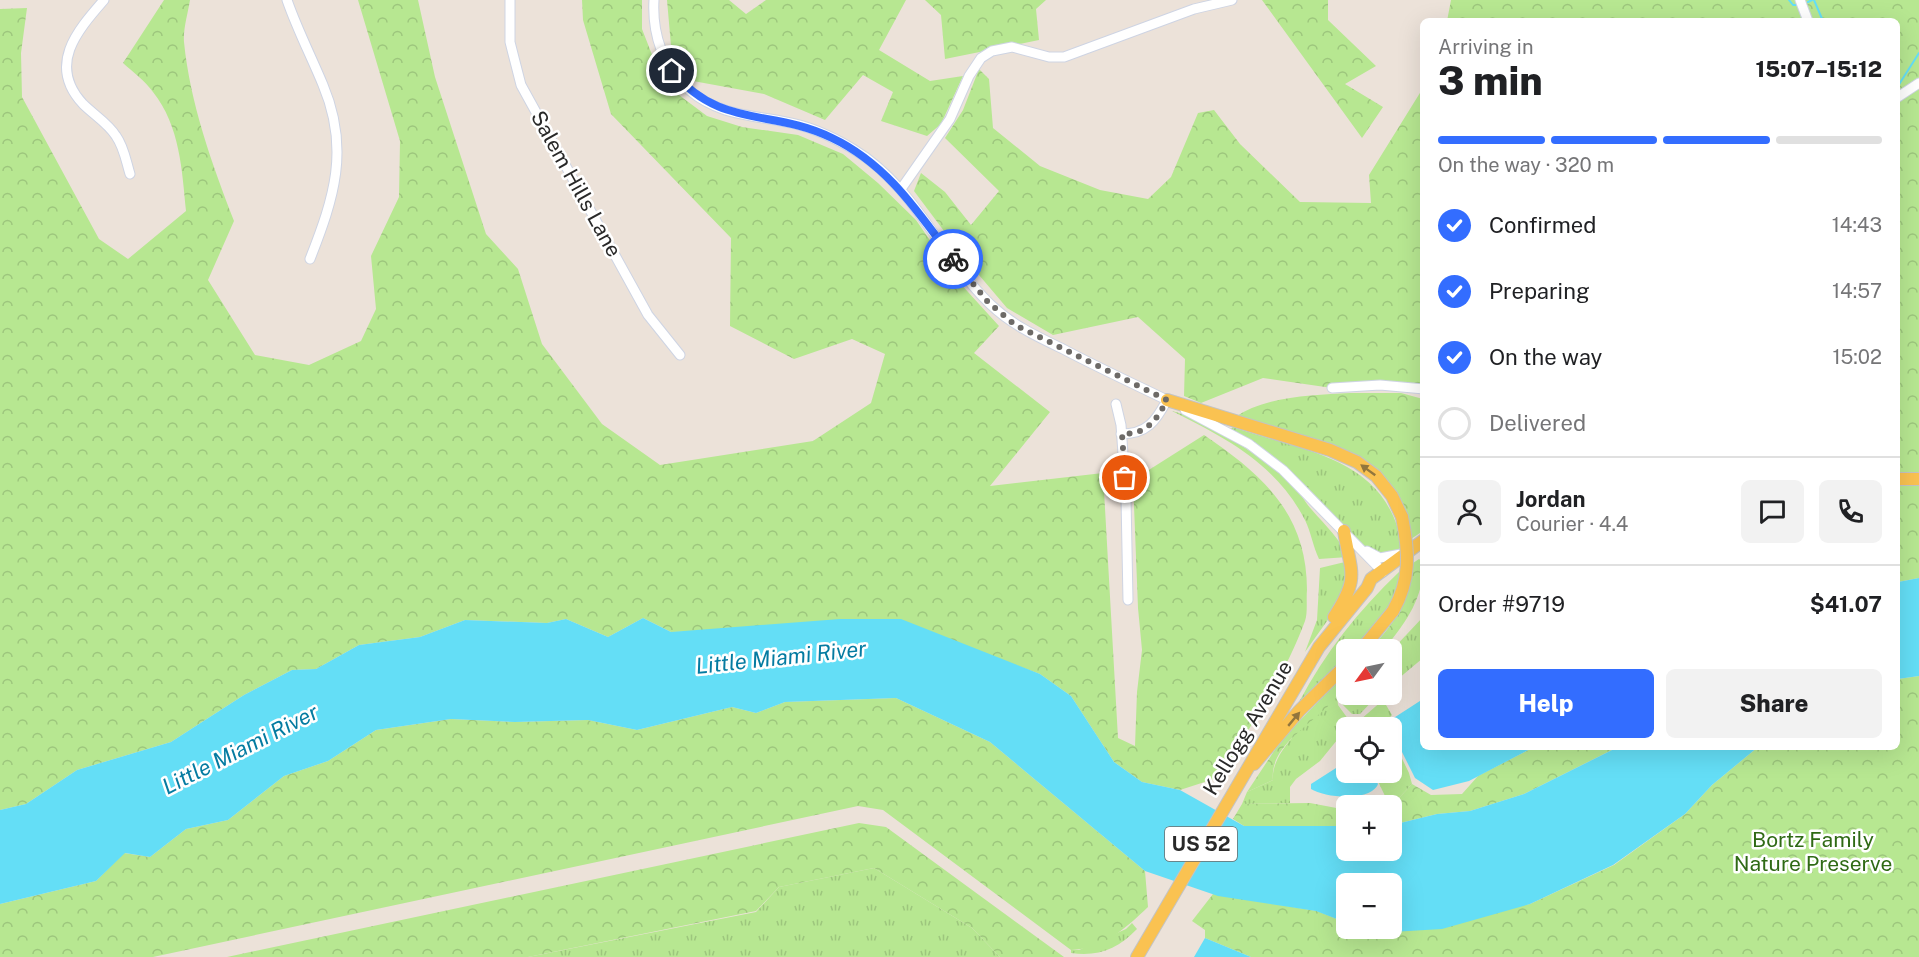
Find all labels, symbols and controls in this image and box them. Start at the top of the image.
text: Arriving in [1438,35,1533,59]
pin [646,45,697,96]
icon: home [655,54,688,87]
text: 15:07–15:12 [1755,56,1882,82]
text: 3 min [1438,58,1543,104]
street label: Salem Hills Lane [526,106,627,261]
text: On the way · 320 m [1438,153,1614,177]
icon: check [1438,209,1471,242]
text: Confirmed [1489,212,1596,238]
text: 14:43 [1832,213,1882,237]
courier [923,229,983,289]
icon: bike [937,243,970,276]
icon: check [1438,275,1471,308]
text: Preparing [1489,278,1590,304]
text: 14:57 [1832,279,1882,303]
icon: check [1438,341,1471,374]
text: On the way [1489,344,1602,370]
text: 15:02 [1832,345,1882,369]
text: Delivered [1489,410,1586,436]
pin [1099,452,1150,503]
icon: bag [1108,461,1141,494]
one-way arrow [1361,465,1376,477]
button: person [1438,480,1501,543]
button: chat [1741,480,1804,543]
button: phone [1819,480,1882,543]
text: Jordan [1516,486,1585,512]
text: Courier · 4.4 [1516,512,1628,536]
text: Order #9719 [1438,591,1565,617]
text: $41.07 [1810,591,1882,617]
water label: Little Miami River [694,635,868,679]
north arrow [1336,639,1402,705]
map controls [1336,639,1402,939]
street label: Kellogg Avenue [1198,656,1298,799]
button: Help [1438,669,1654,738]
button: Share [1666,669,1882,738]
water label: Little Miami River [158,698,323,800]
one-way arrow [1287,711,1299,726]
button: locate [1336,717,1402,783]
button: + [1336,795,1402,861]
road number: US 52 [1165,827,1237,861]
park label: Bortz Family Nature Preserve [1734,827,1892,876]
button: − [1336,873,1402,939]

